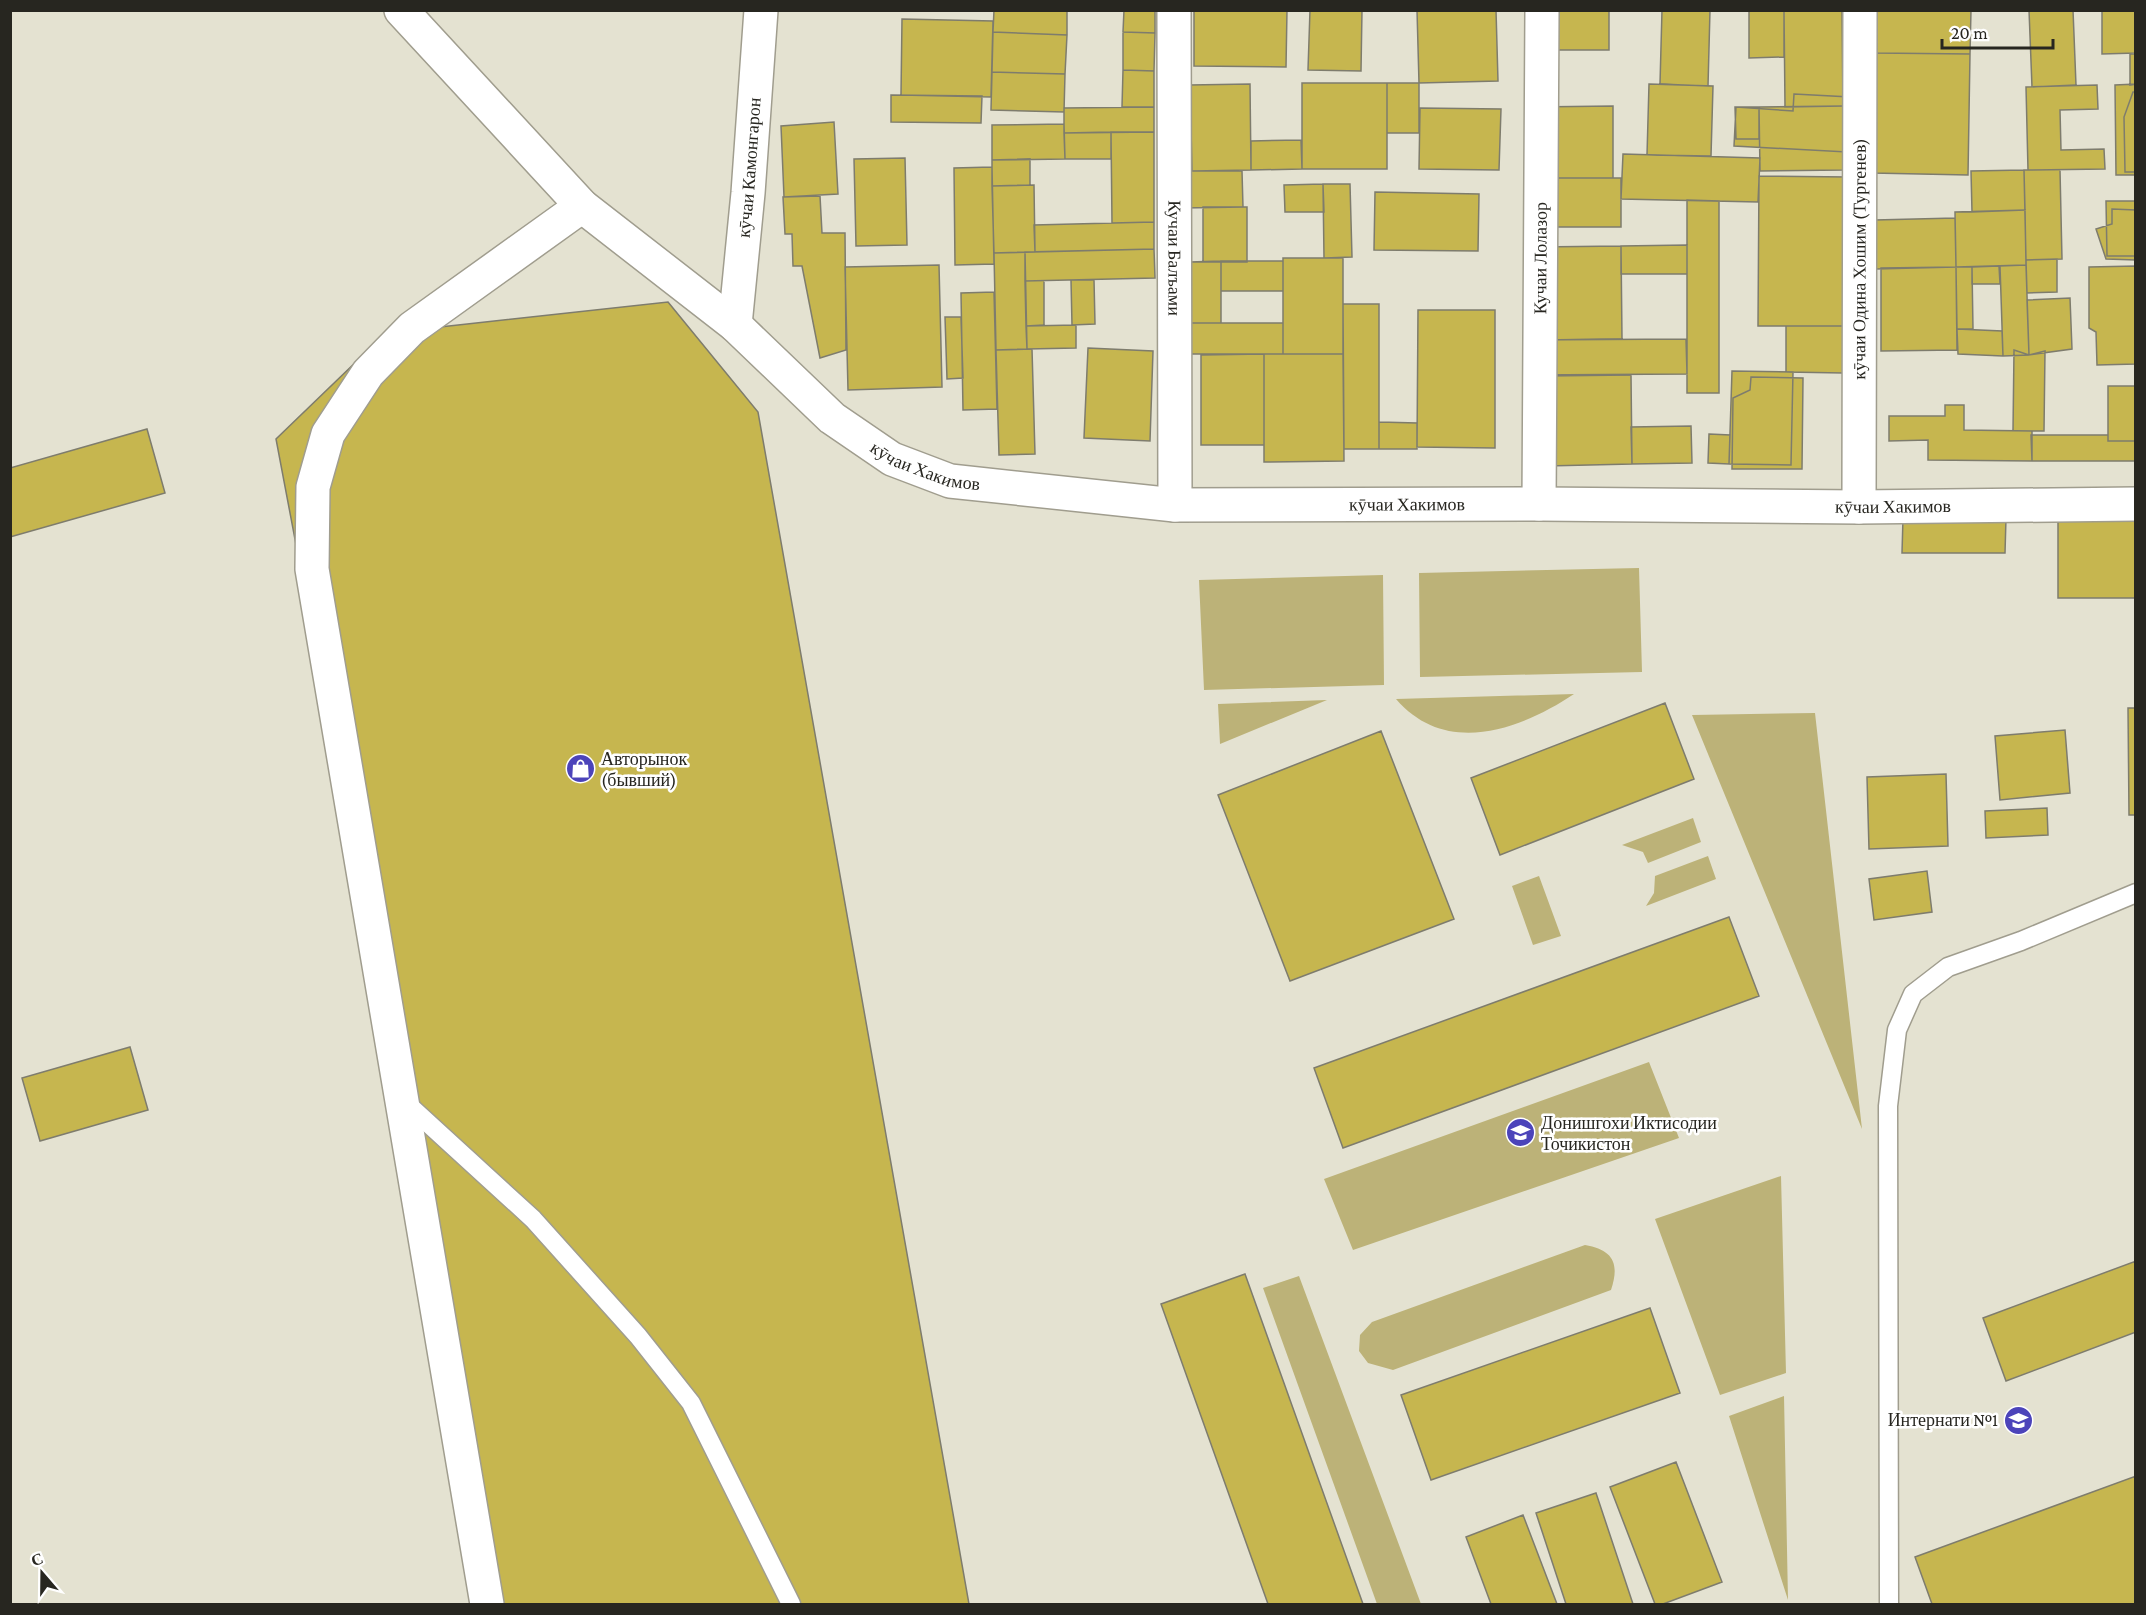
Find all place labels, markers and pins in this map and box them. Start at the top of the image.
place label: Авторынок (бывший) [601,749,687,791]
shop icon: Авторынок (бывший) [564,753,596,785]
place label: Донишгохи Иктисодии Точикистон [1541,1113,1717,1154]
school or university icon: Донишгохи Иктисодии Точикистон [1504,1117,1536,1149]
school or university icon: Интернати №1 [2003,1404,2035,1436]
place label: Интернати №1 [1888,1410,1998,1430]

